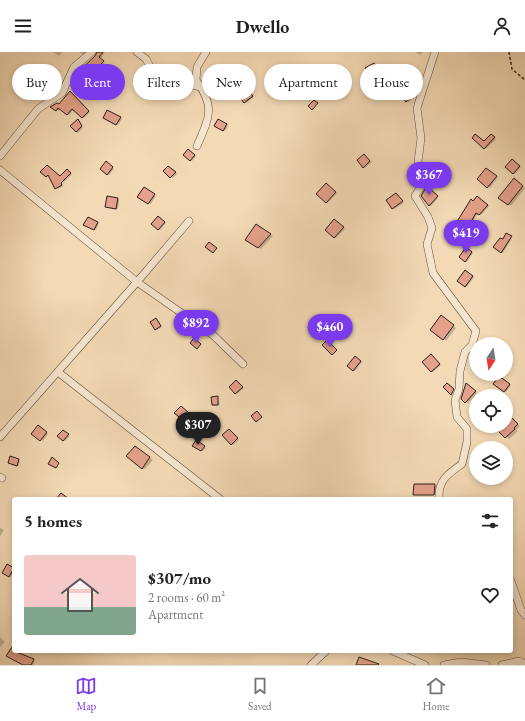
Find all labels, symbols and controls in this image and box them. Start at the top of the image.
icon: menu [12,15,34,37]
text: Dwello [236,15,289,38]
icon: person [491,15,513,37]
chip: Buy [12,64,62,100]
chip: Rent [70,64,125,100]
chip: Filters [133,64,194,100]
chip: New [202,64,256,100]
chip: Apartment [264,64,352,100]
chip: House [360,64,423,100]
pin: $367 [405,162,453,196]
text: $367 [416,166,442,183]
pin: $419 [442,220,490,254]
text: $419 [453,224,479,241]
pin: $892 [172,310,220,344]
text: $892 [183,314,209,331]
pin: $460 [306,314,354,348]
text: $460 [317,318,343,335]
north arrow [469,337,513,381]
map controls [469,337,513,485]
button: locate [469,389,513,433]
pin: $307 [174,412,222,446]
text: $307 [185,416,211,433]
button: layers [469,441,513,485]
text: 5 homes [24,510,82,532]
icon: filters [479,510,501,532]
text: $307/mo [148,567,211,589]
icon: home [56,571,104,619]
icon: heart [479,584,501,606]
text: 2 rooms · 60 m² [148,589,225,606]
text: Apartment [148,606,203,623]
tab: Map [75,675,97,713]
tab: Saved [248,675,272,713]
tab: Home [422,675,450,713]

